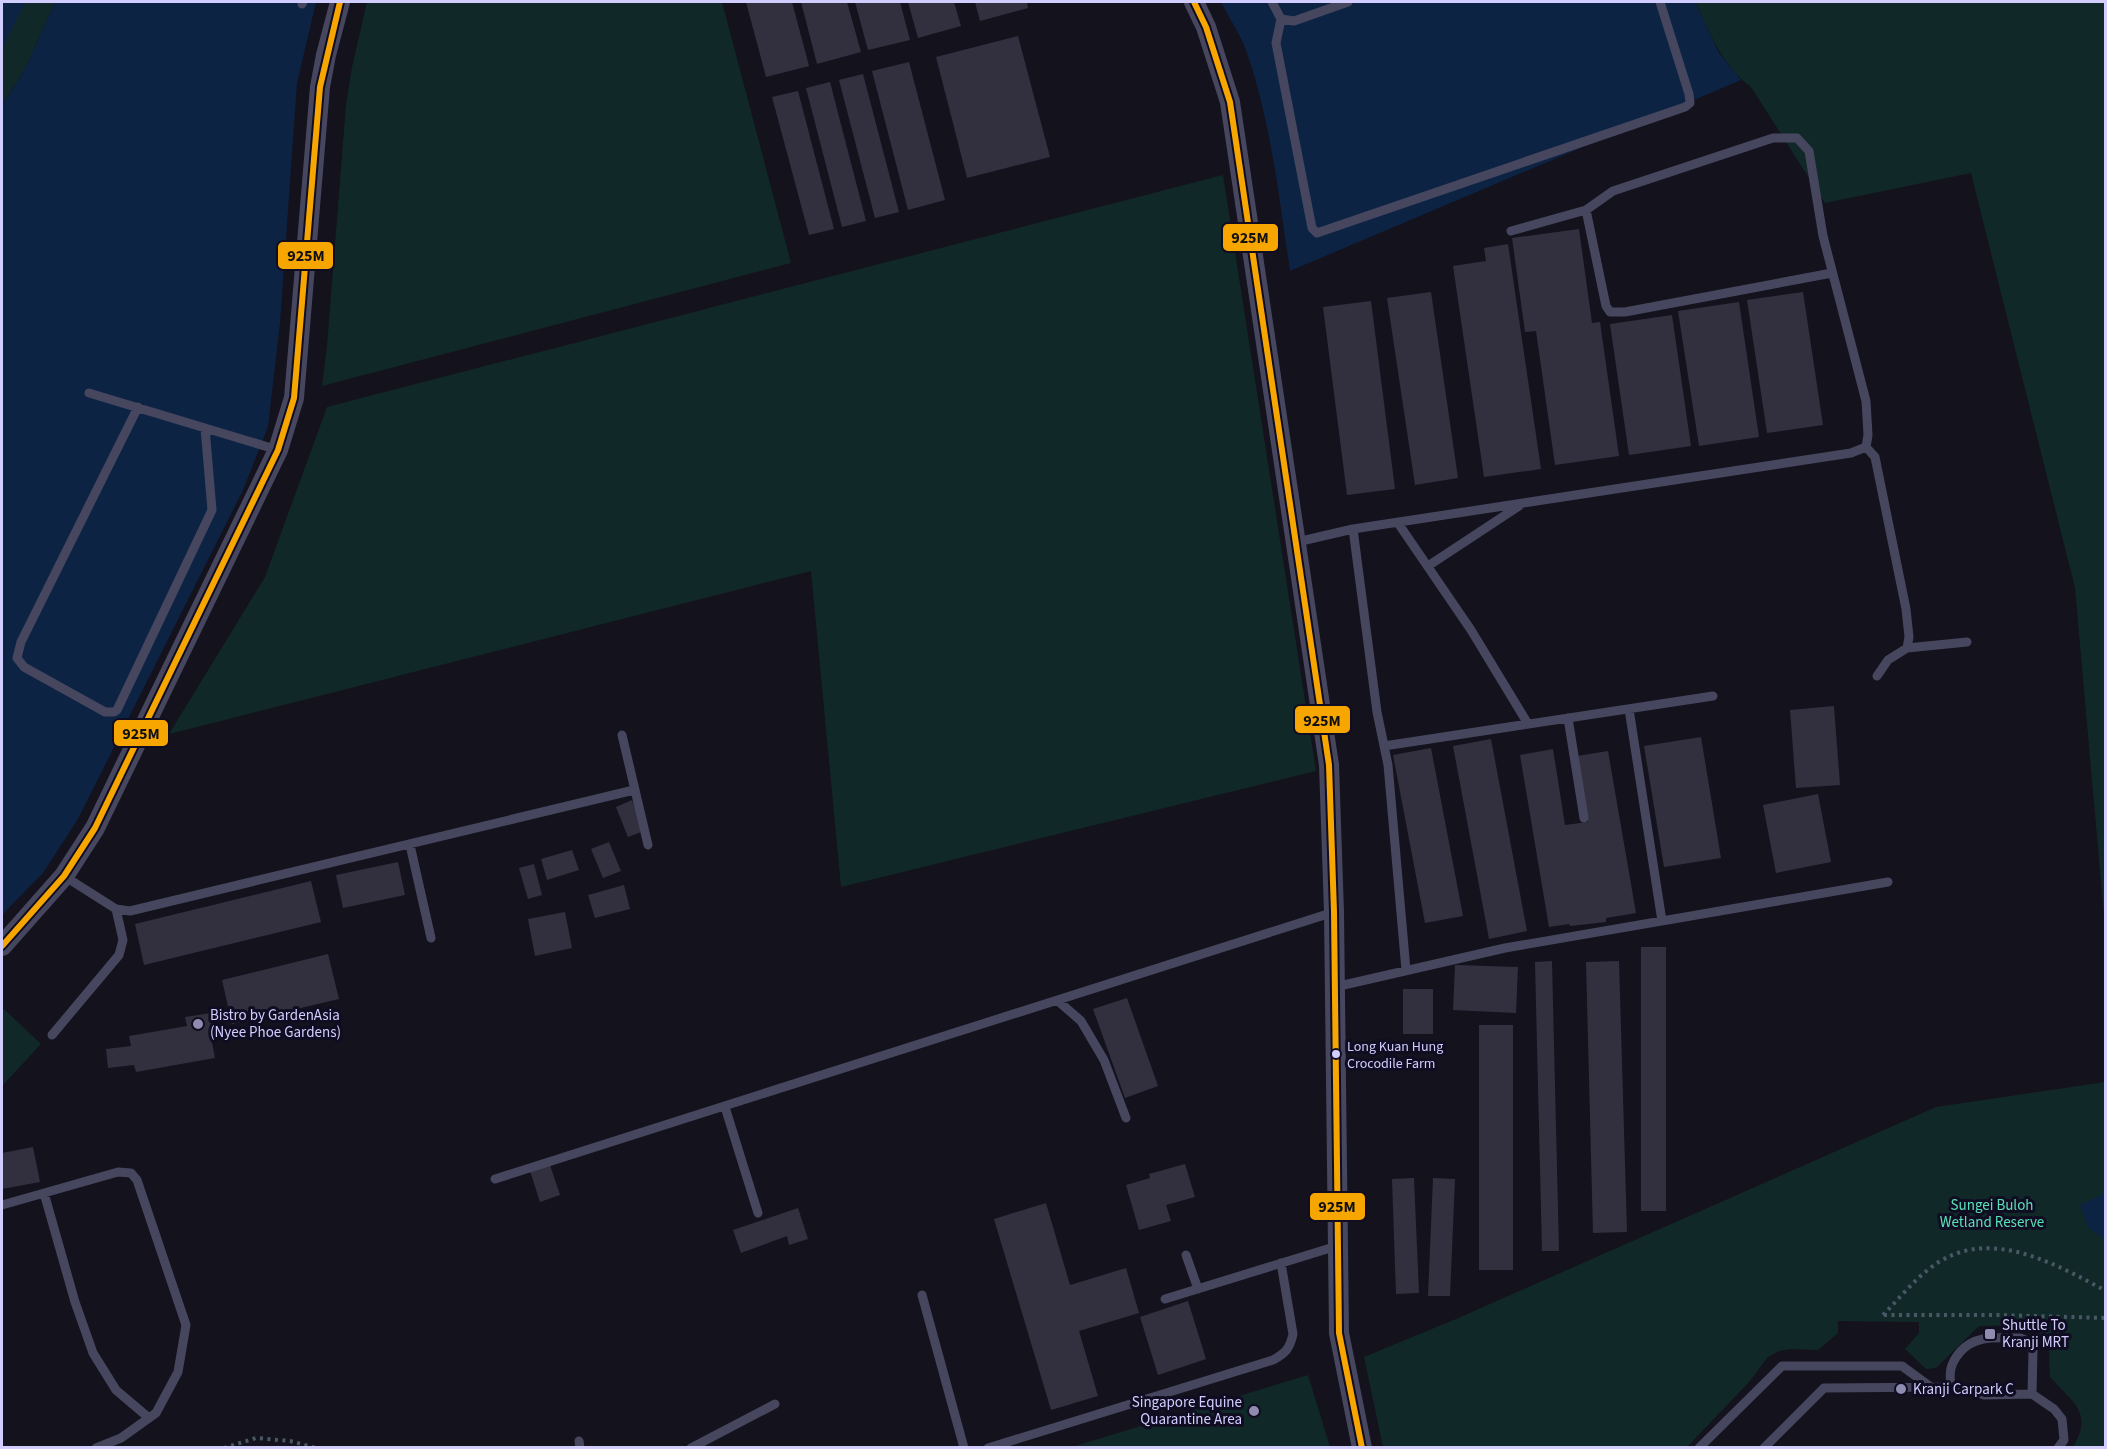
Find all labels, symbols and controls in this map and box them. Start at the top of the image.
line badge: 925M [1222,223,1279,252]
text: 925M [1231,227,1269,249]
line badge: 925M [277,241,334,270]
text: 925M [287,245,325,267]
line badge: 925M [1294,705,1351,734]
text: 925M [1303,710,1341,732]
line badge: 925M [113,719,169,747]
text: 925M [122,723,160,745]
place label: Bistro by GardenAsia (Nyee Phoe Gardens) [210,1005,341,1043]
marker: Bistro by GardenAsia (Nyee Phoe Gardens) [191,1017,205,1031]
place label: Long Kuan Hung Crocodile Farm [1347,1037,1443,1074]
marker: Long Kuan Hung Crocodile Farm [1330,1048,1342,1060]
line badge: 925M [1309,1192,1366,1221]
park label: Sungei Buloh Wetland Reserve [1940,1195,2044,1233]
text: 925M [1318,1196,1356,1218]
place label: Shuttle To Kranji MRT [2002,1315,2069,1353]
marker: Shuttle To Kranji MRT [1983,1327,1997,1341]
place label: Kranji Carpark C [1913,1379,2014,1400]
marker: Kranji Carpark C [1894,1382,1908,1396]
place label: Singapore Equine Quarantine Area [1132,1392,1242,1430]
marker: Singapore Equine Quarantine Area [1247,1404,1261,1418]

